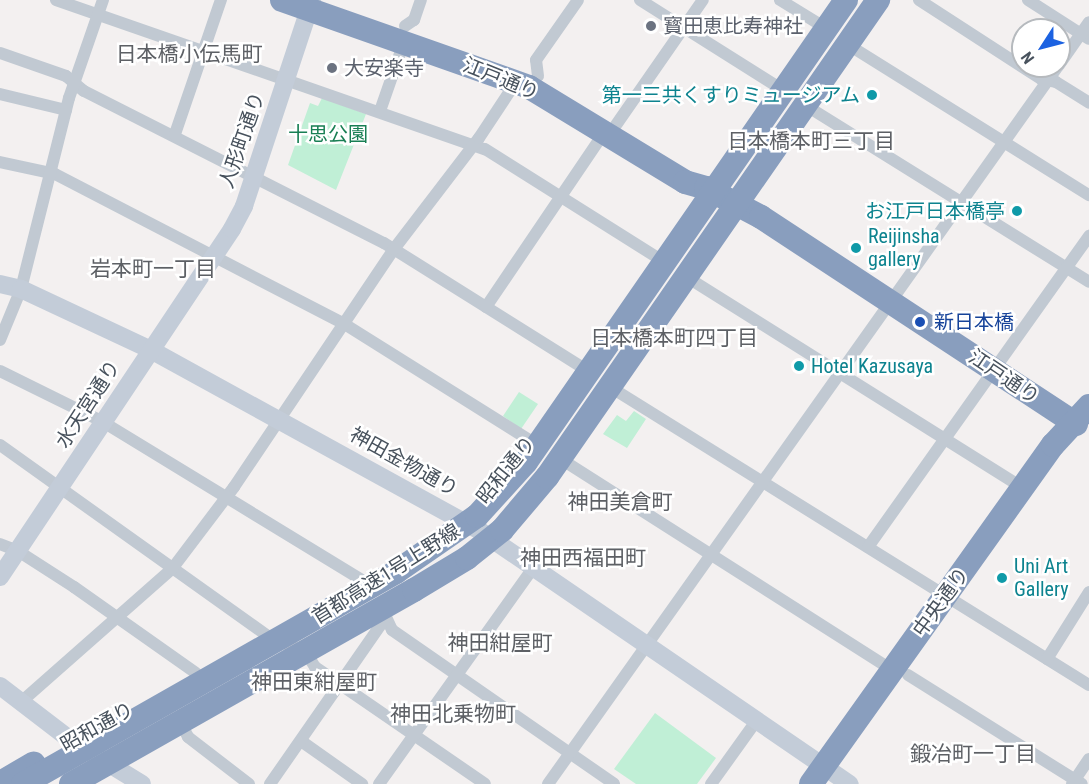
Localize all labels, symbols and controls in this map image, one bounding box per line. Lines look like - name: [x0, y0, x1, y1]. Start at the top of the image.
- place label: 寳田恵比寿神社: [663, 14, 803, 38]
- north arrow: [1011, 18, 1071, 78]
- marker: 寳田恵比寿神社: [644, 19, 658, 33]
- district label: 日本橋小伝馬町: [116, 41, 262, 67]
- text: N: [1017, 48, 1038, 67]
- street label: 江戸通り: [459, 53, 543, 105]
- place label: 大安楽寺: [344, 56, 424, 80]
- marker: 大安楽寺: [325, 61, 339, 75]
- place label: 第一三共くすりミュージアム: [600, 83, 860, 107]
- marker: 第一三共くすりミュージアム: [865, 88, 879, 102]
- street label: 人形町通り: [214, 89, 270, 191]
- park label: 十思公園: [288, 122, 368, 146]
- district label: 日本橋本町三丁目: [727, 128, 895, 154]
- place label: お江戸日本橋亭: [865, 199, 1005, 223]
- marker: お江戸日本橋亭: [1010, 204, 1024, 218]
- place label: Reijinsha gallery: [868, 225, 940, 272]
- marker: Reijinsha gallery: [849, 241, 863, 255]
- district label: 岩本町一丁目: [90, 256, 216, 282]
- place label: 新日本橋: [934, 310, 1014, 334]
- marker: 新日本橋: [911, 313, 929, 331]
- district label: 日本橋本町四丁目: [590, 325, 758, 351]
- street label: 江戸通り: [964, 345, 1044, 409]
- place label: Hotel Kazusaya: [811, 354, 933, 378]
- street label: 水天宮通り: [51, 356, 125, 452]
- marker: Hotel Kazusaya: [792, 359, 806, 373]
- street label: 神田金物通り: [346, 422, 462, 502]
- street label: 昭和通り: [472, 431, 540, 509]
- district label: 神田美倉町: [568, 489, 672, 515]
- street label: 首都高速1号上野線: [308, 519, 464, 629]
- district label: 神田西福田町: [520, 545, 646, 571]
- place label: Uni Art Gallery: [1014, 554, 1069, 601]
- street label: 中央通り: [908, 563, 974, 641]
- marker: Uni Art Gallery: [995, 571, 1009, 585]
- district label: 神田紺屋町: [448, 630, 552, 656]
- district label: 神田東紺屋町: [251, 669, 377, 695]
- street label: 昭和通り: [56, 697, 138, 757]
- district label: 神田北乗物町: [390, 701, 516, 727]
- district label: 鍛冶町一丁目: [910, 741, 1036, 767]

